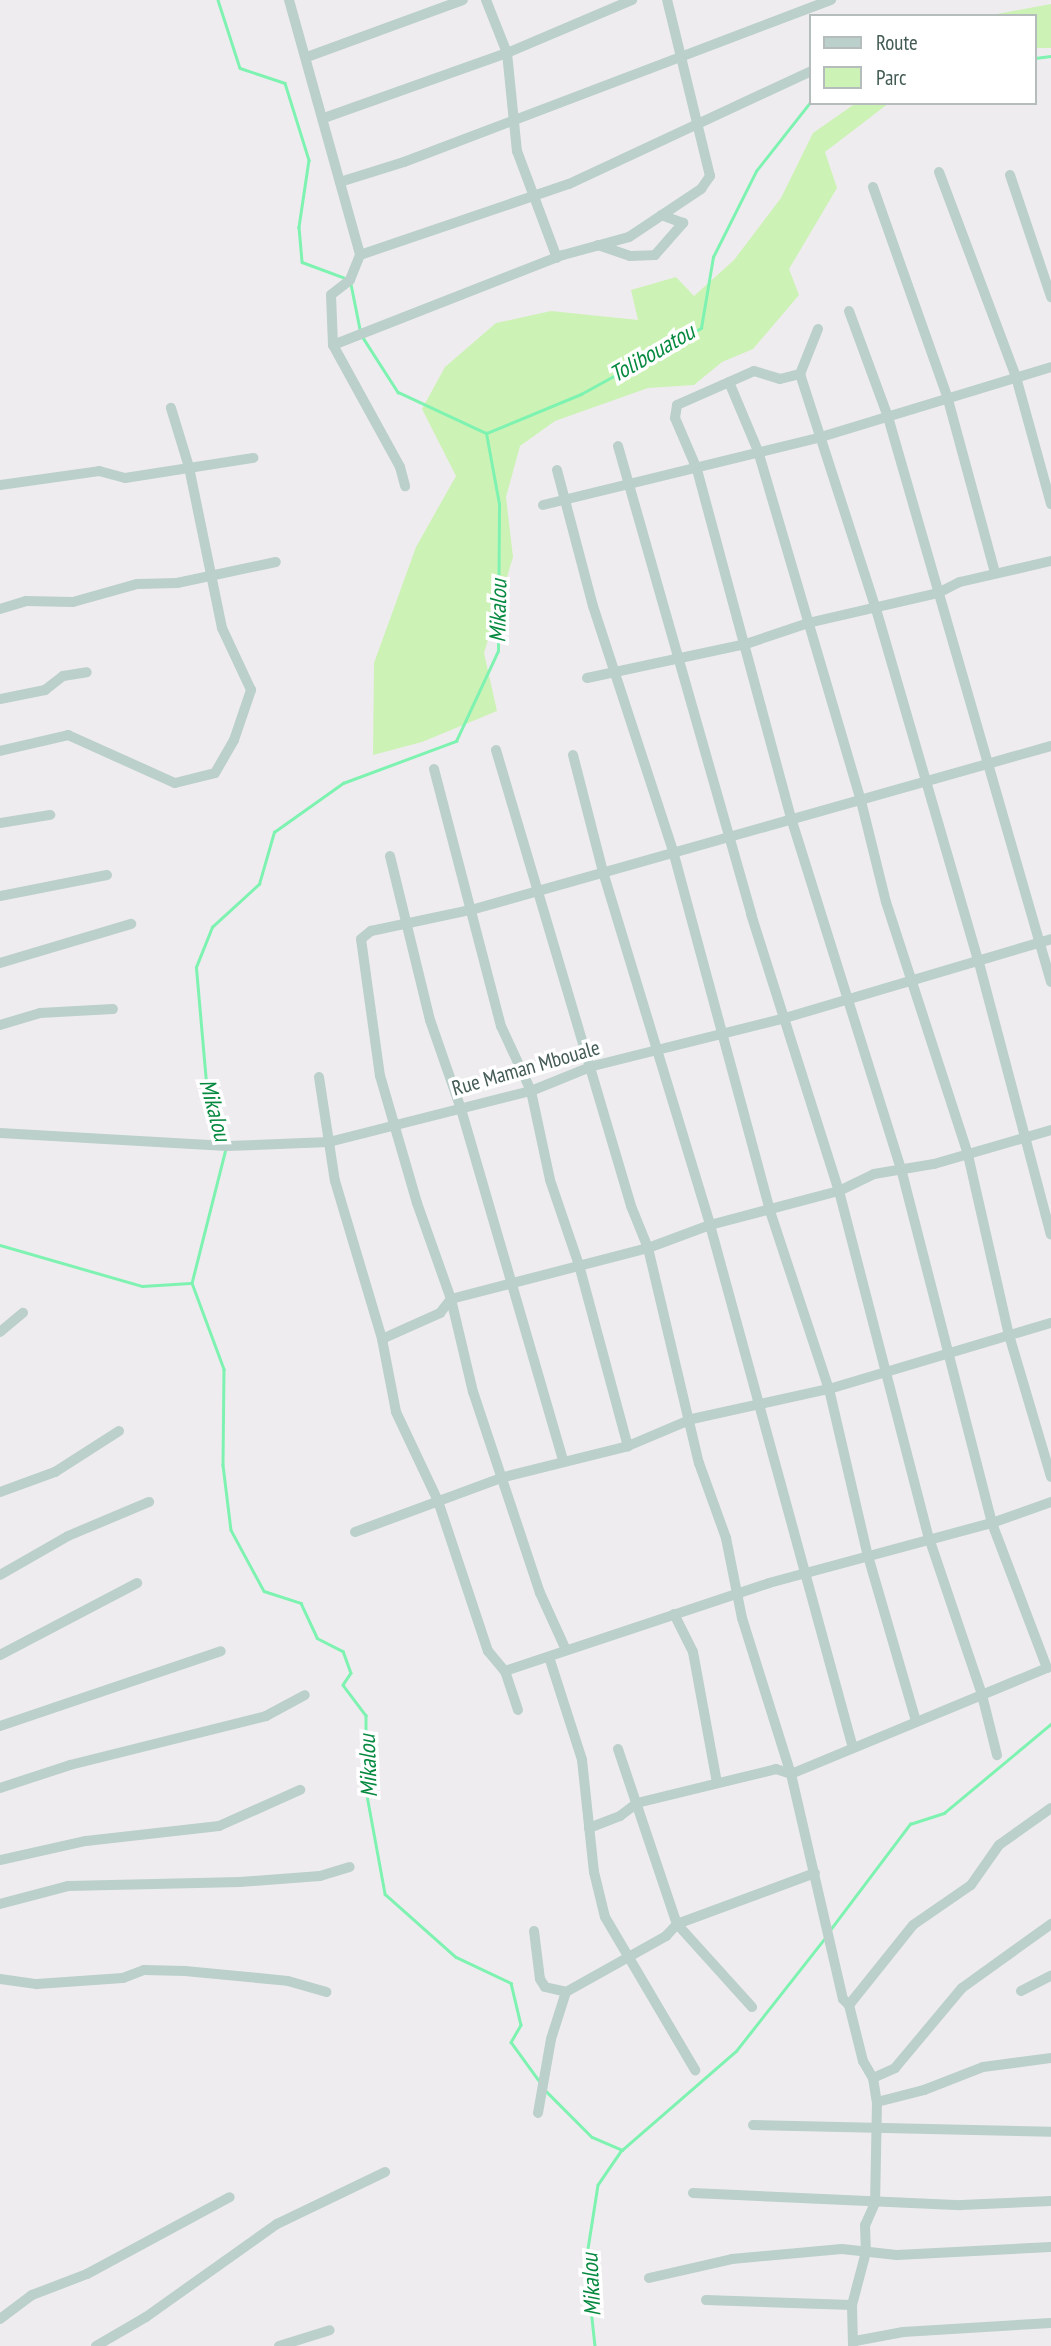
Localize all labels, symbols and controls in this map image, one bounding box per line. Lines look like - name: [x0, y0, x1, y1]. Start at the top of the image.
- legend: [810, 14, 1037, 105]
- text: Route: [876, 29, 918, 56]
- text: Parc: [876, 64, 907, 91]
- water label: Tolibouatou: [605, 318, 699, 388]
- water label: Mikalou: [484, 579, 512, 643]
- street label: Rue Maman Mbouale: [449, 1035, 603, 1101]
- water label: Mikalou: [194, 1076, 236, 1144]
- water label: Mikalou: [353, 1734, 383, 1798]
- water label: Mikalou: [576, 2253, 606, 2317]

